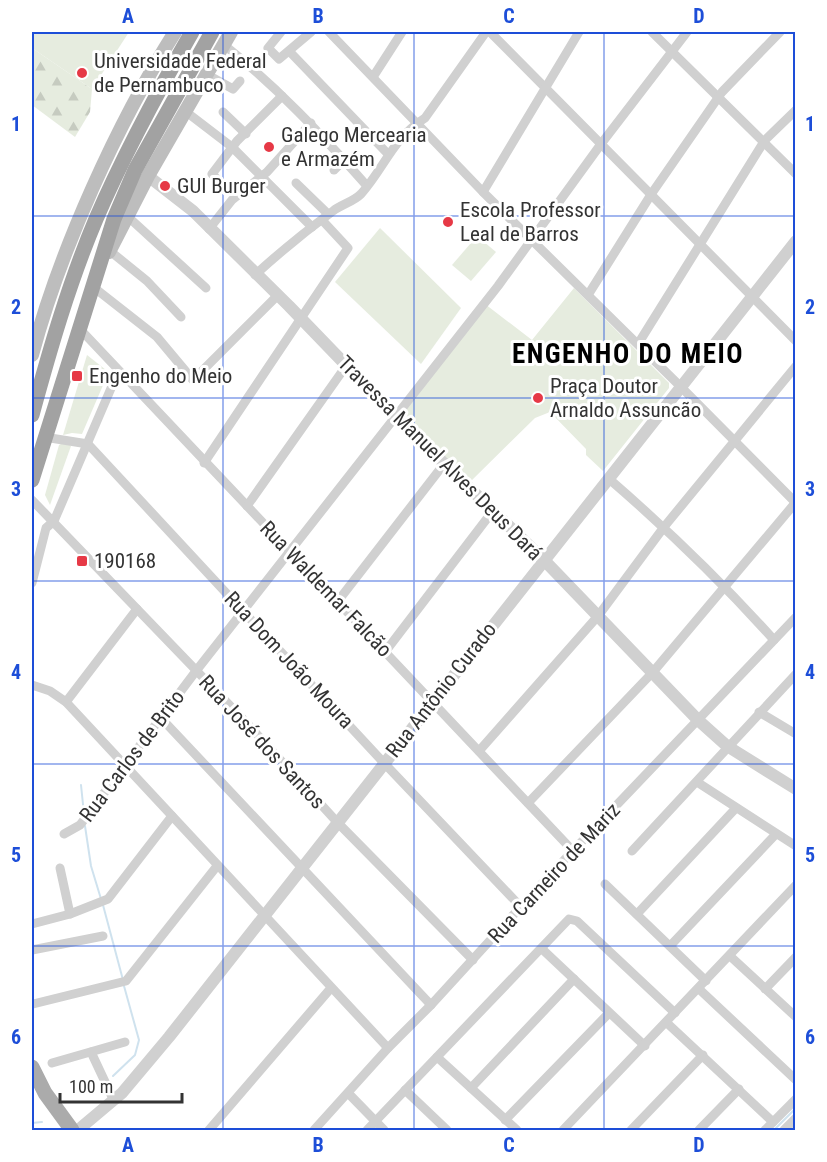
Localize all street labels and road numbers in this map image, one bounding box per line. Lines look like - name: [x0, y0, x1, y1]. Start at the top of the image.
- street label: Travessa Manuel Alves Deus Dará: [333, 351, 547, 565]
- street label: Rua Waldemar Falcão: [255, 516, 397, 662]
- street label: Rua Dom João Moura: [220, 587, 358, 733]
- street label: Rua Antônio Curado: [381, 618, 501, 762]
- street label: Rua José dos Santos: [194, 670, 330, 814]
- street label: Rua Carlos de Brito: [75, 685, 189, 827]
- street label: Rua Carneiro de Mariz: [483, 798, 625, 948]

